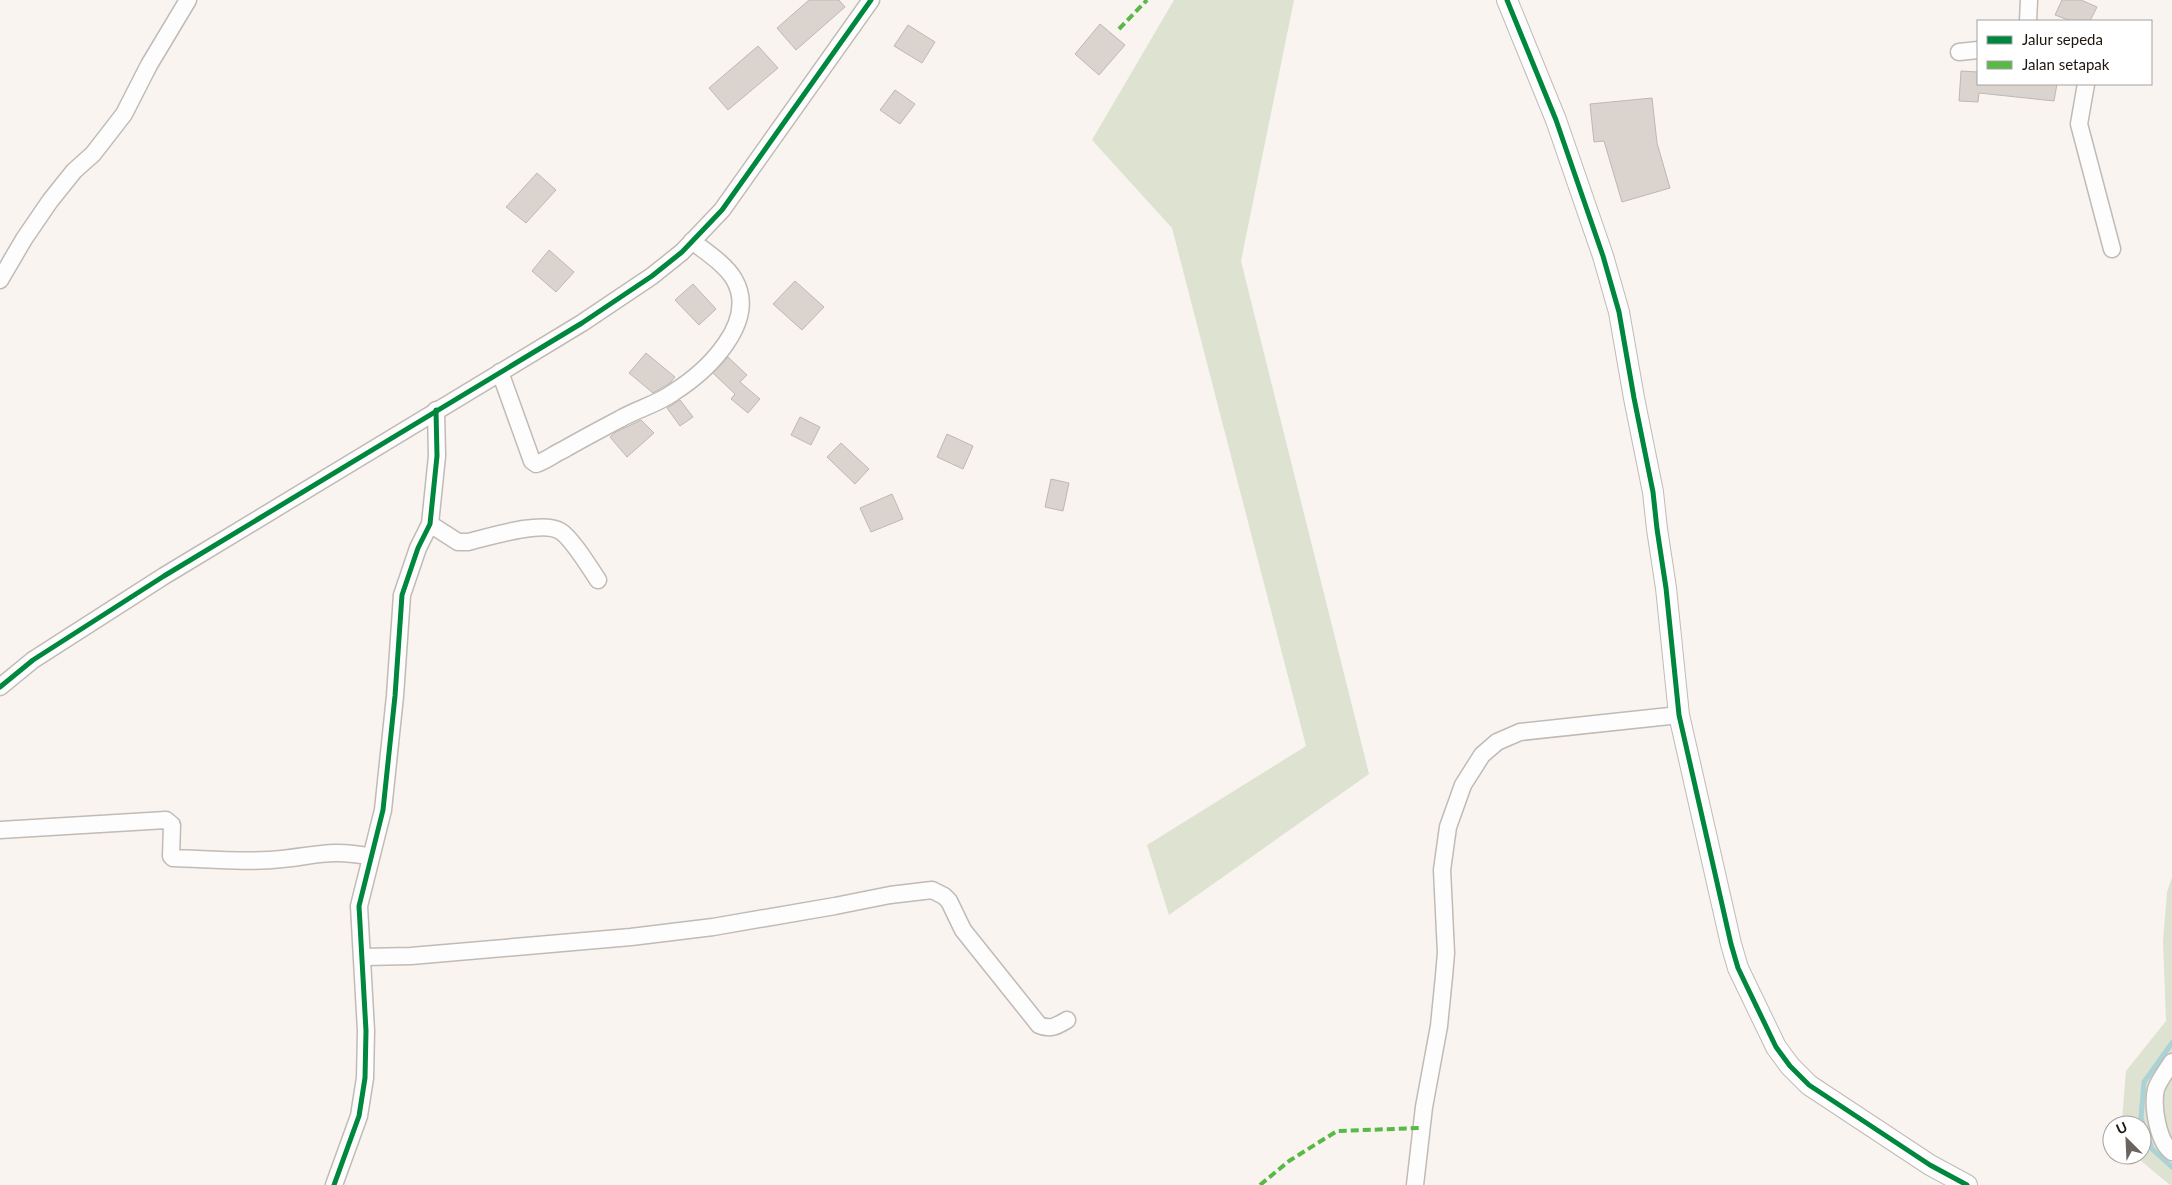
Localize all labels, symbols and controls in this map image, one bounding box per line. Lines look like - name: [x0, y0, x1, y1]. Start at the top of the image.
- legend: [1977, 20, 2152, 85]
- text: Jalur sepeda: [2022, 30, 2103, 48]
- text: Jalan setapak: [2022, 55, 2110, 73]
- north arrow: [2102, 1115, 2152, 1165]
- text: U: [2113, 1118, 2130, 1138]

